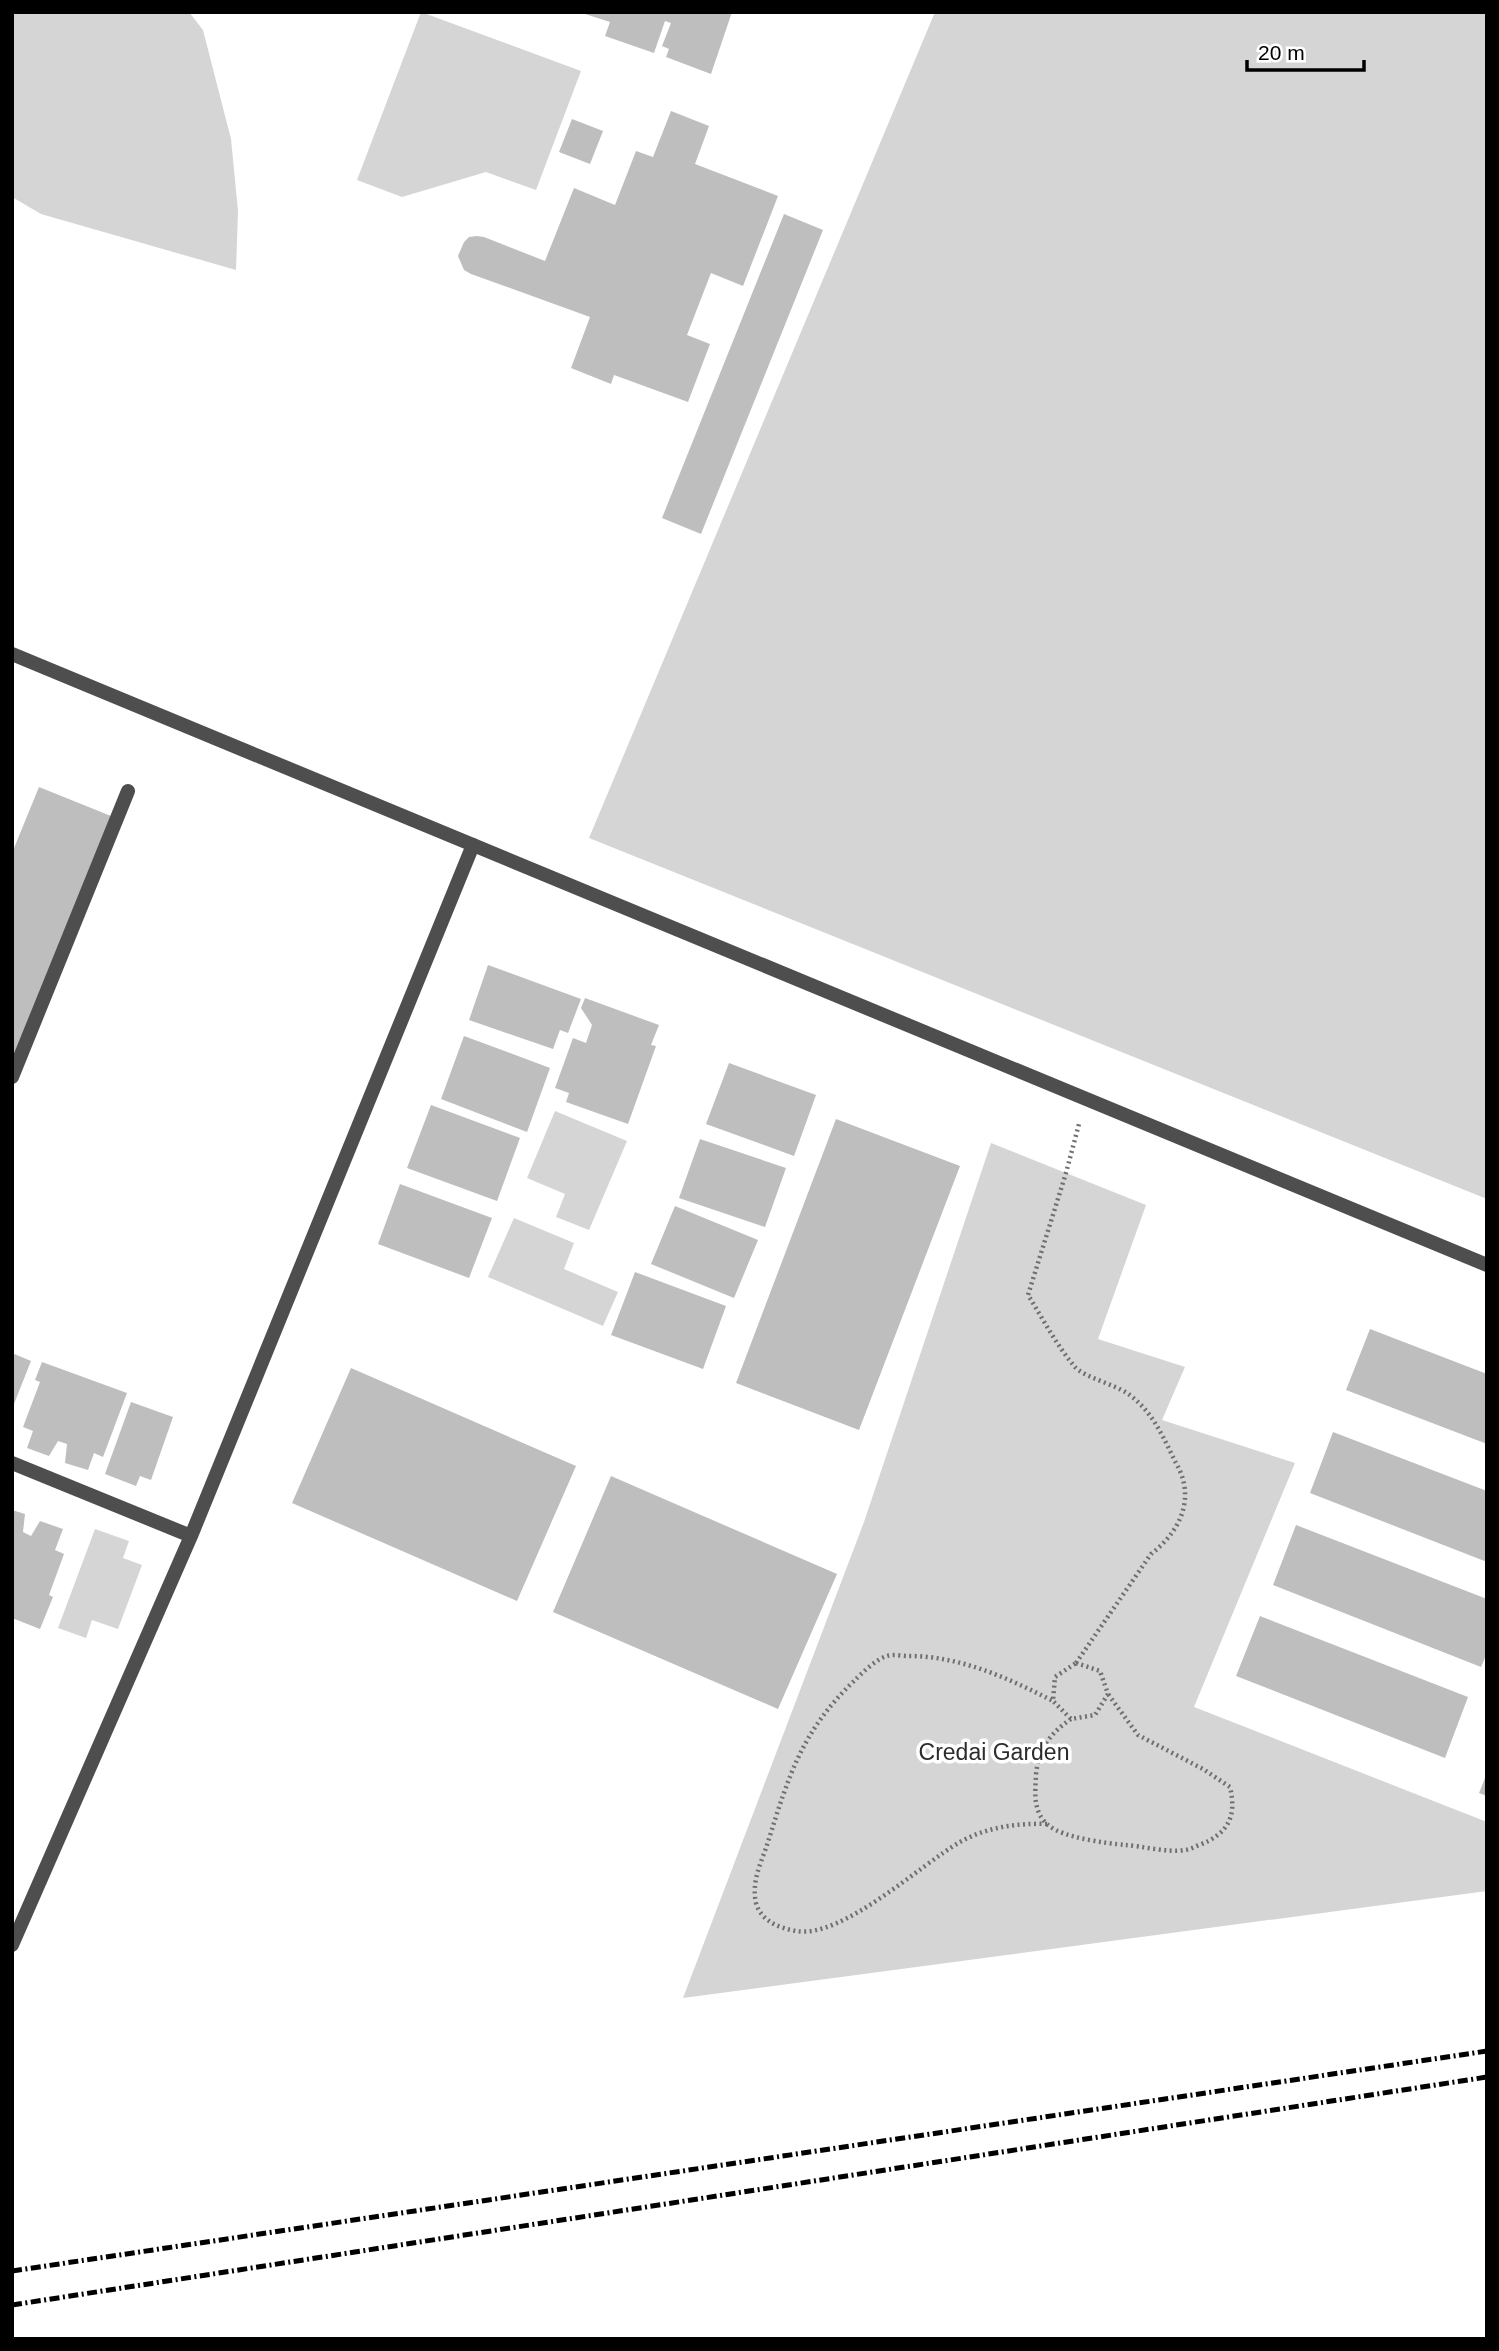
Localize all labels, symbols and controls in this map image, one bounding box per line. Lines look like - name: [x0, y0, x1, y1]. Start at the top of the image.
- scale bar: [1247, 28, 1364, 72]
- text: 20 m: [1258, 41, 1305, 64]
- park label: Credai Garden: [919, 1739, 1069, 1765]

